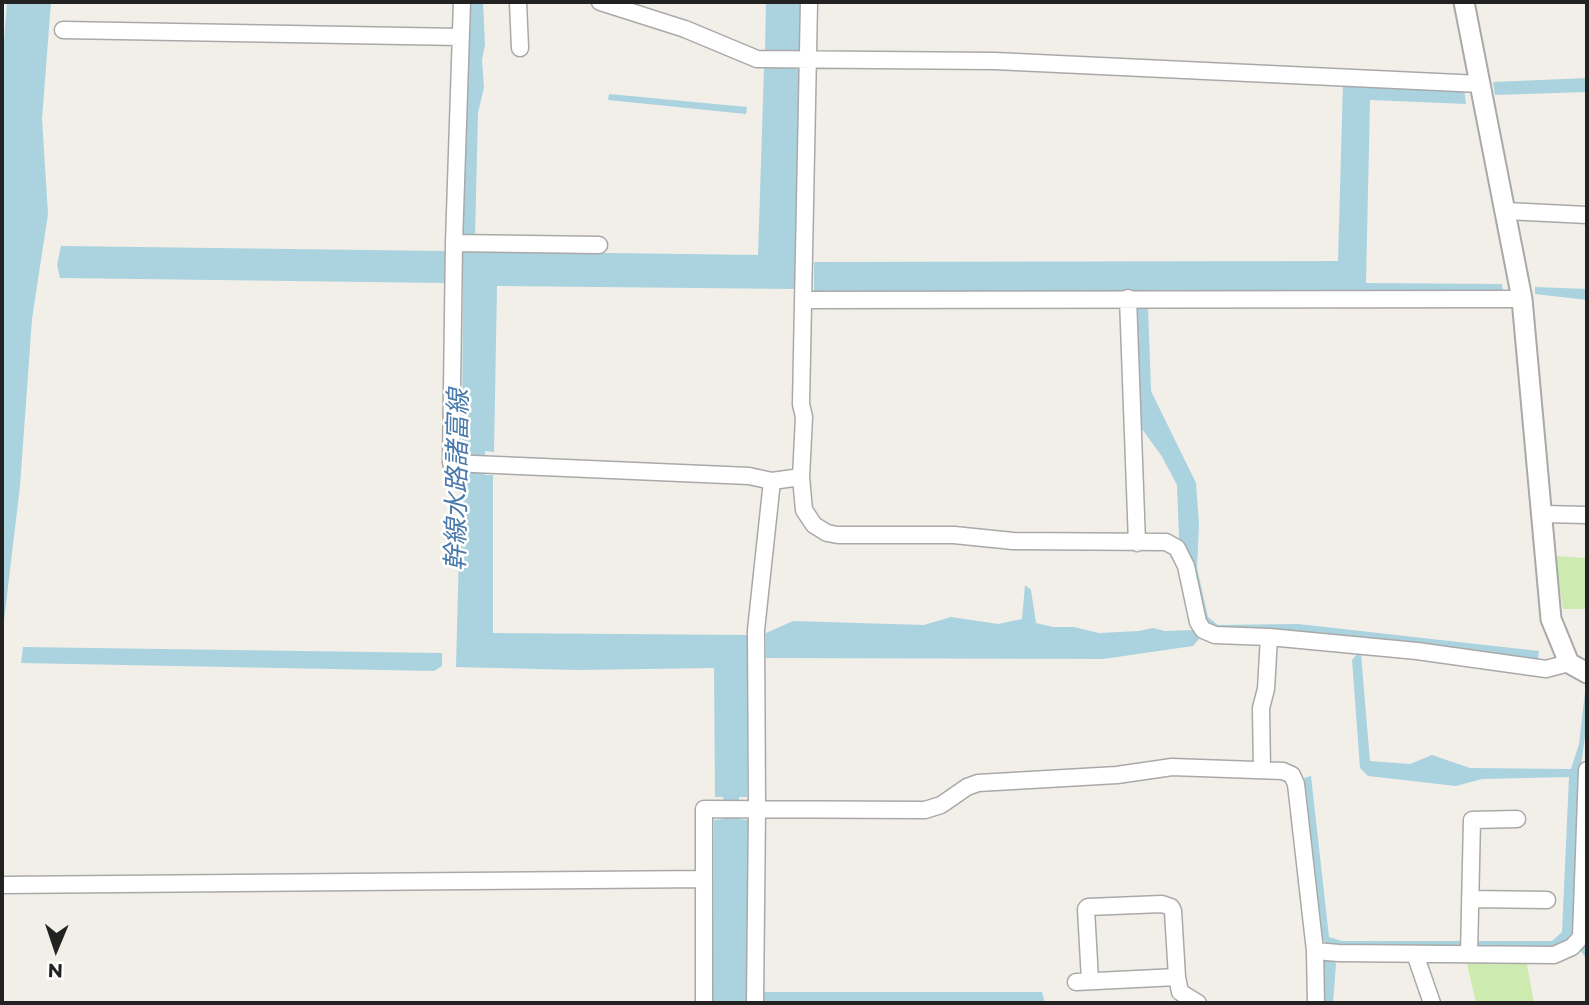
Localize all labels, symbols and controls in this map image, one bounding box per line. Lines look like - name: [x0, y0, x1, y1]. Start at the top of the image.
- water label: 幹線水路諸富線: [441, 389, 475, 571]
- north arrow: [21, 914, 91, 984]
- text: N: [47, 959, 63, 982]

